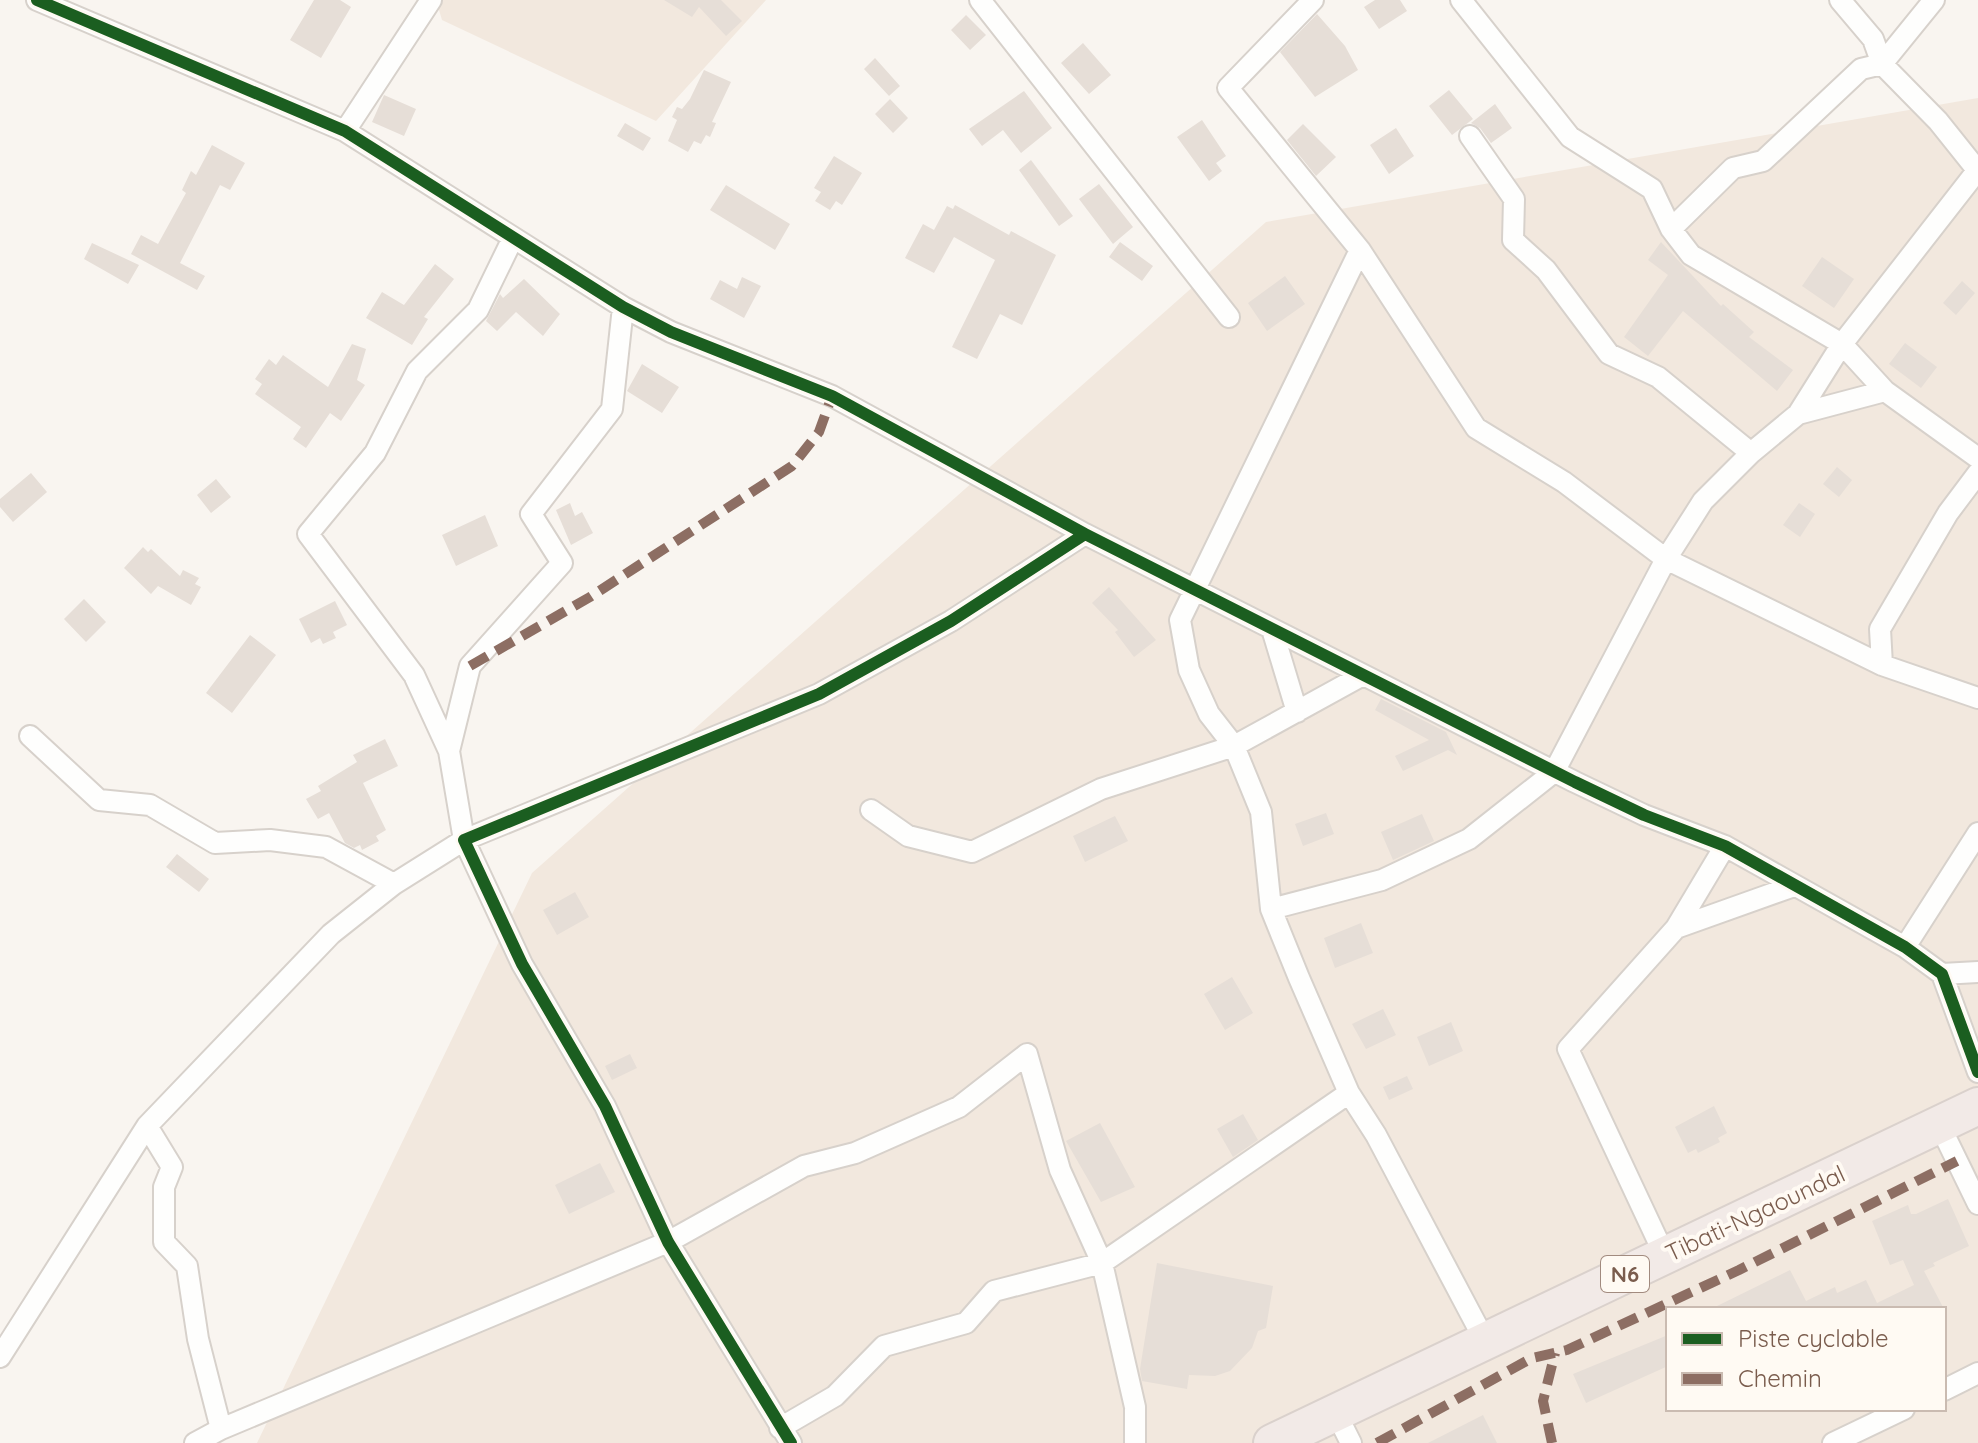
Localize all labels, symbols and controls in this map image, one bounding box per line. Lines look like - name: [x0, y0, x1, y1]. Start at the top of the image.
- street label: Tibati-Ngaoundal: [1660, 1158, 1850, 1268]
- road number: N6: [1601, 1256, 1649, 1292]
- legend: [1666, 1307, 1946, 1411]
- text: Piste cyclable: [1738, 1323, 1889, 1353]
- text: Chemin: [1738, 1363, 1822, 1393]

